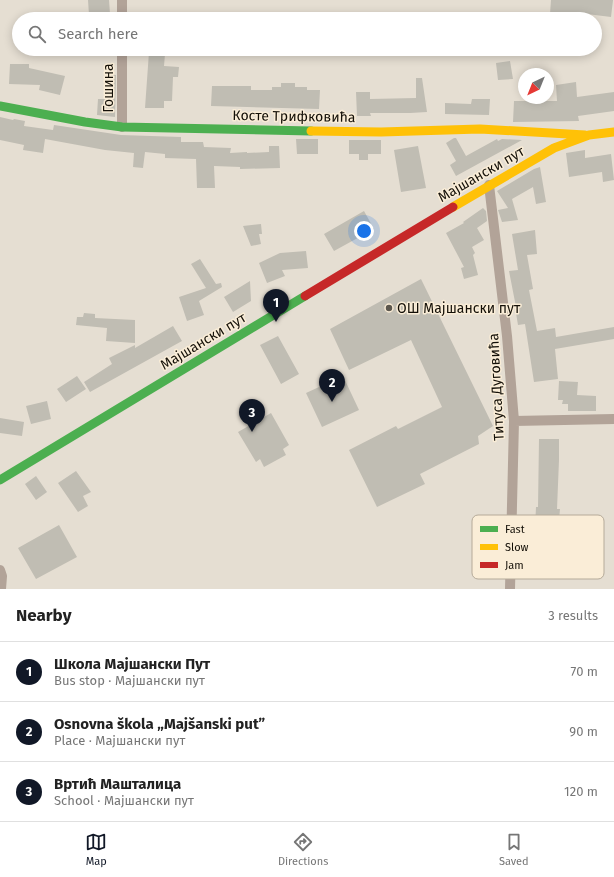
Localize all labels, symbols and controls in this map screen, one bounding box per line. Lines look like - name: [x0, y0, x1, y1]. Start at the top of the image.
- search box: [12, 12, 602, 56]
- icon: search: [26, 23, 48, 45]
- text: Search here: [58, 25, 138, 43]
- street label: Гошина: [100, 63, 117, 113]
- north arrow: [518, 68, 554, 104]
- street label: Косте Трифковића: [232, 107, 356, 126]
- street label: Мајшански пут: [435, 143, 528, 206]
- your location: [354, 221, 374, 241]
- pin: 1: [263, 289, 289, 322]
- place label: ОШ Мајшански пут: [397, 300, 521, 317]
- marker: ОШ Мајшански пут: [384, 303, 394, 313]
- street label: Мајшански пут: [157, 309, 250, 374]
- street label: Титуса Дуговића: [485, 333, 508, 441]
- pin: 2: [319, 369, 345, 402]
- pin: 3: [239, 399, 265, 432]
- legend: [472, 515, 604, 579]
- text: Fast: [505, 523, 525, 536]
- text: Slow: [505, 541, 529, 554]
- text: Jam: [505, 559, 524, 572]
- text: Nearby: [16, 605, 71, 626]
- text: 3 results: [548, 608, 598, 623]
- text: Школа Мајшански Пут: [54, 655, 210, 673]
- text: 1: [26, 664, 32, 679]
- text: 70 m: [571, 664, 598, 679]
- text: Bus stop · Мајшански пут: [54, 673, 205, 688]
- text: Osnovna škola „Majšanski put”: [54, 715, 265, 733]
- text: 2: [26, 724, 32, 739]
- text: 90 m: [569, 724, 598, 739]
- text: Place · Мајшански пут: [54, 733, 185, 748]
- text: Вртић Машталица: [54, 775, 181, 793]
- text: 3: [26, 784, 32, 799]
- text: 120 m: [564, 784, 598, 799]
- text: School · Мајшански пут: [54, 793, 194, 808]
- tab: Map: [85, 831, 107, 868]
- tab: Directions: [278, 831, 328, 868]
- tab: Saved: [499, 831, 529, 868]

